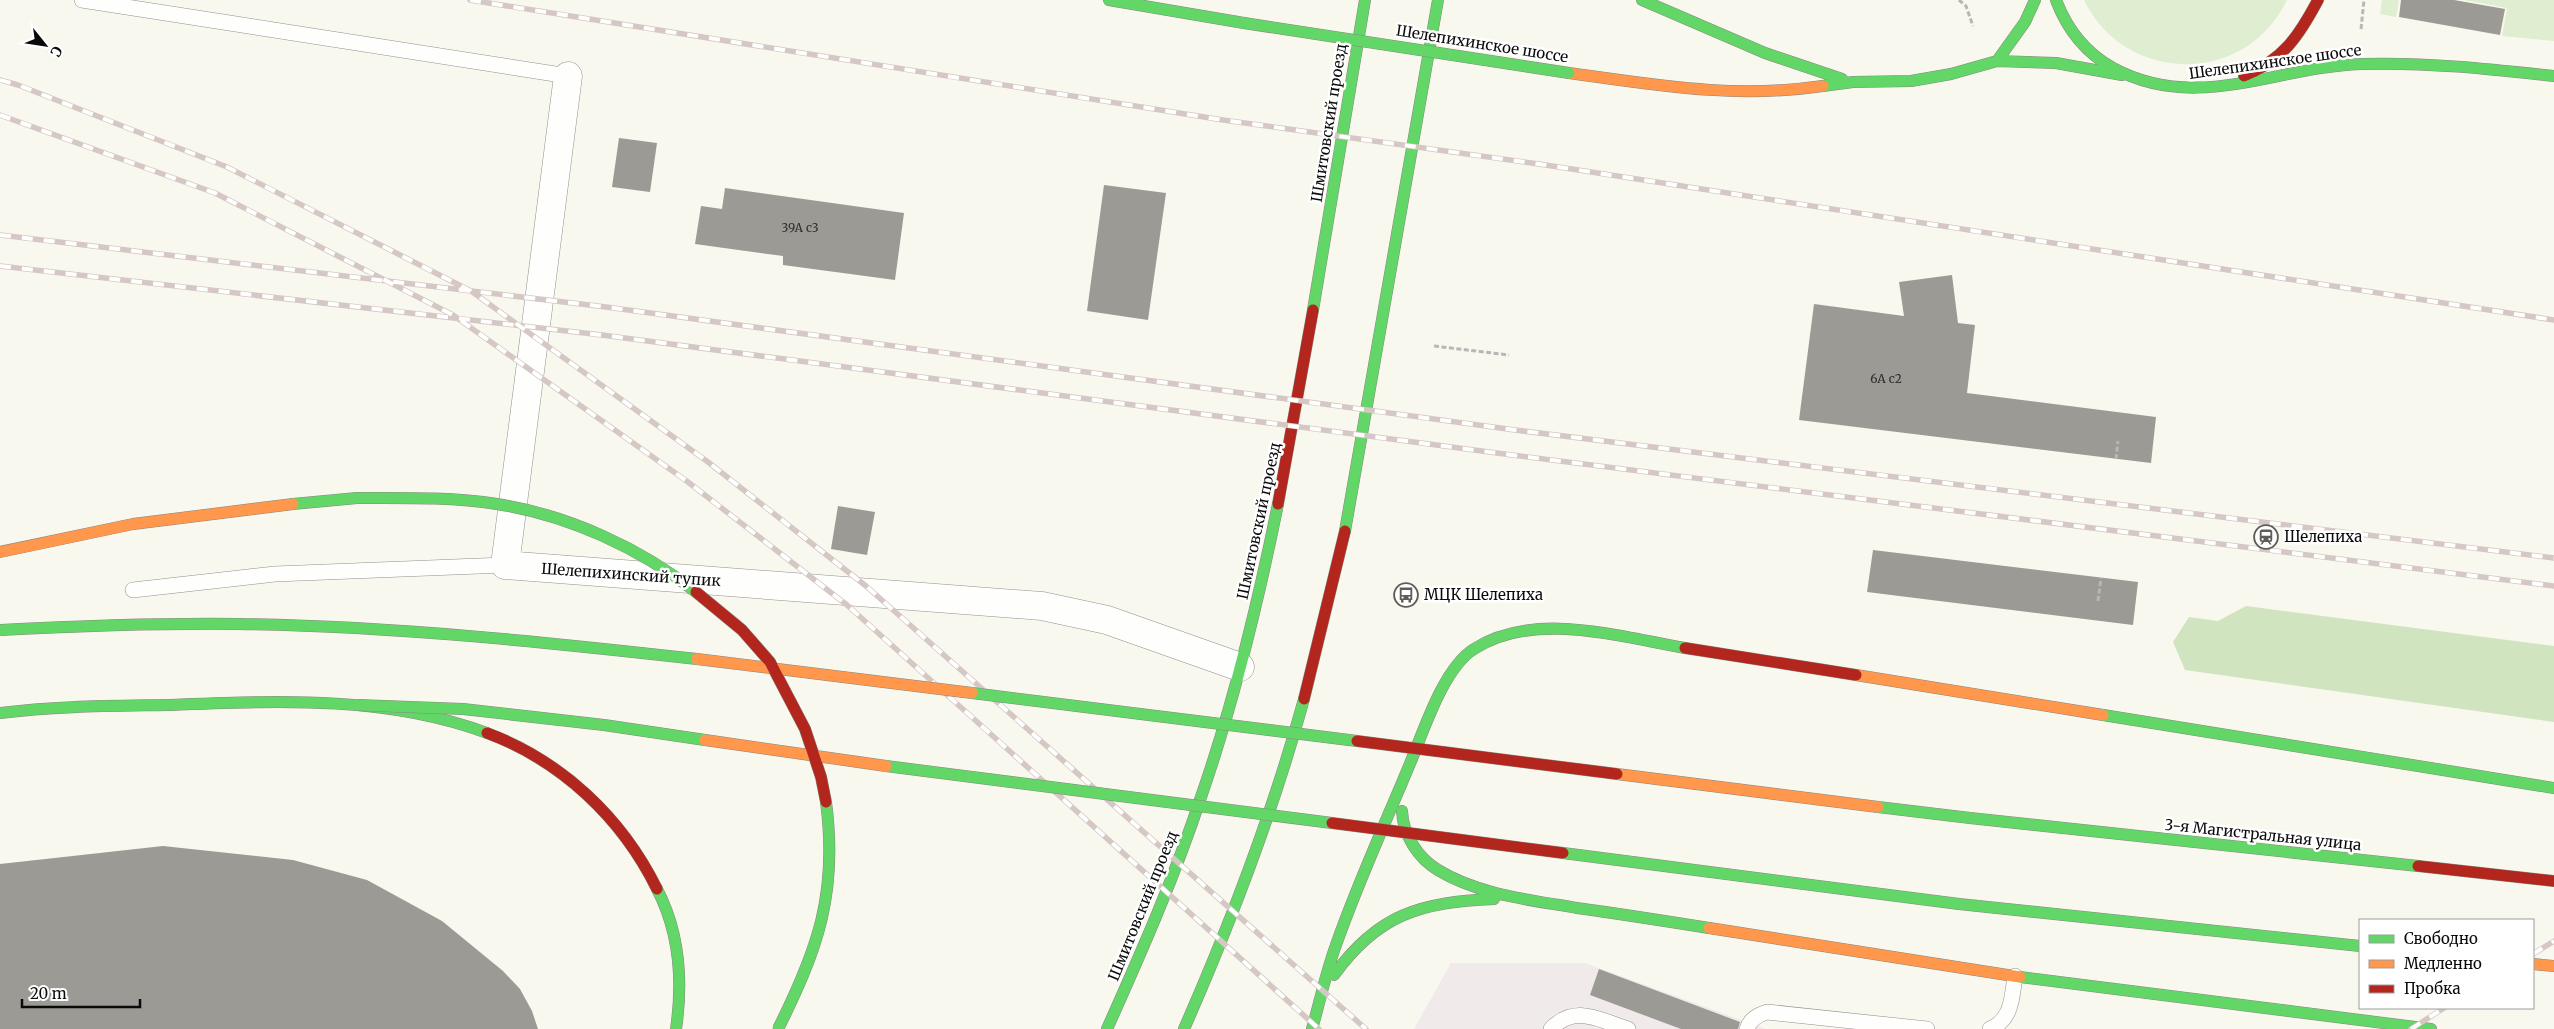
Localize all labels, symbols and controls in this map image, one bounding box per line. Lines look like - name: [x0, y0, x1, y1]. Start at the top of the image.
- north arrow: [20, 20, 70, 70]
- street label: Шелепихинское шоссе: [1395, 20, 1570, 67]
- street label: Шелепихинское шоссе: [2187, 40, 2363, 83]
- street label: Шмитовский проезд: [1307, 42, 1350, 204]
- text: С: [46, 43, 66, 60]
- house number: 39А с3: [781, 220, 819, 235]
- house number: 6А с2: [1870, 371, 1902, 386]
- street label: Шмитовский проезд: [1233, 441, 1284, 601]
- station icon: Шелепиха: [2253, 524, 2279, 550]
- place label: Шелепиха: [2284, 527, 2362, 546]
- street label: Шелепихинский тупик: [541, 559, 722, 590]
- bus stop icon: МЦК Шелепиха: [1393, 582, 1419, 608]
- place label: МЦК Шелепиха: [1424, 585, 1543, 604]
- street label: 3-я Магистральная улица: [2164, 815, 2362, 854]
- street label: Шмитовский проезд: [1104, 828, 1181, 984]
- legend: [2359, 919, 2534, 1009]
- text: Свободно: [2404, 929, 2478, 948]
- text: Медленно: [2404, 954, 2482, 973]
- scale bar: [22, 976, 140, 1008]
- text: Пробка: [2404, 979, 2461, 998]
- text: 20 m: [30, 984, 67, 1003]

